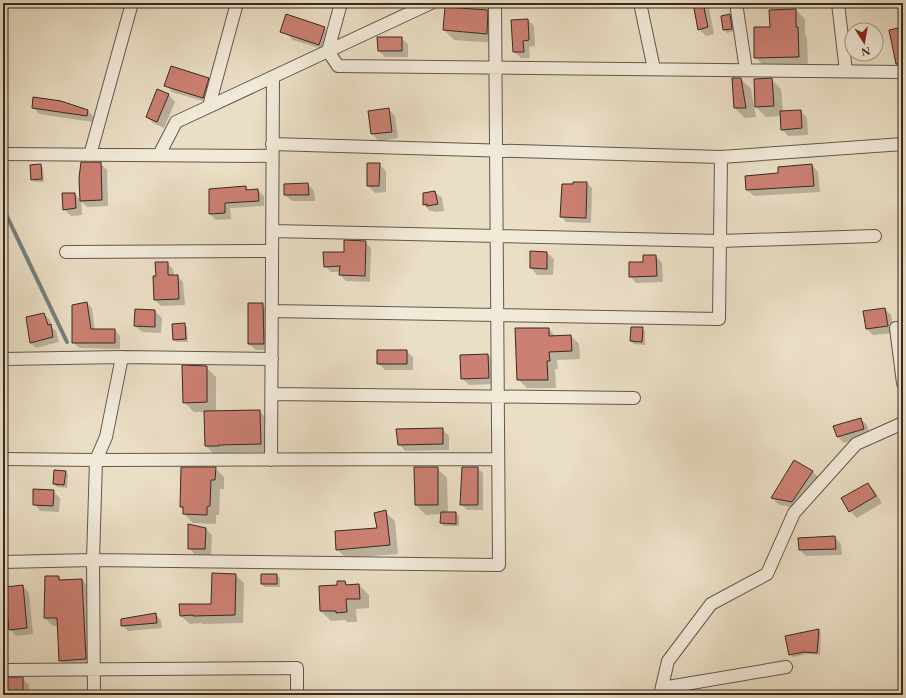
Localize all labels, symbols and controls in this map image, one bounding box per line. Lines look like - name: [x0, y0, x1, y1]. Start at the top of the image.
- north arrow: [844, 22, 884, 62]
- text: N: [860, 44, 872, 60]

